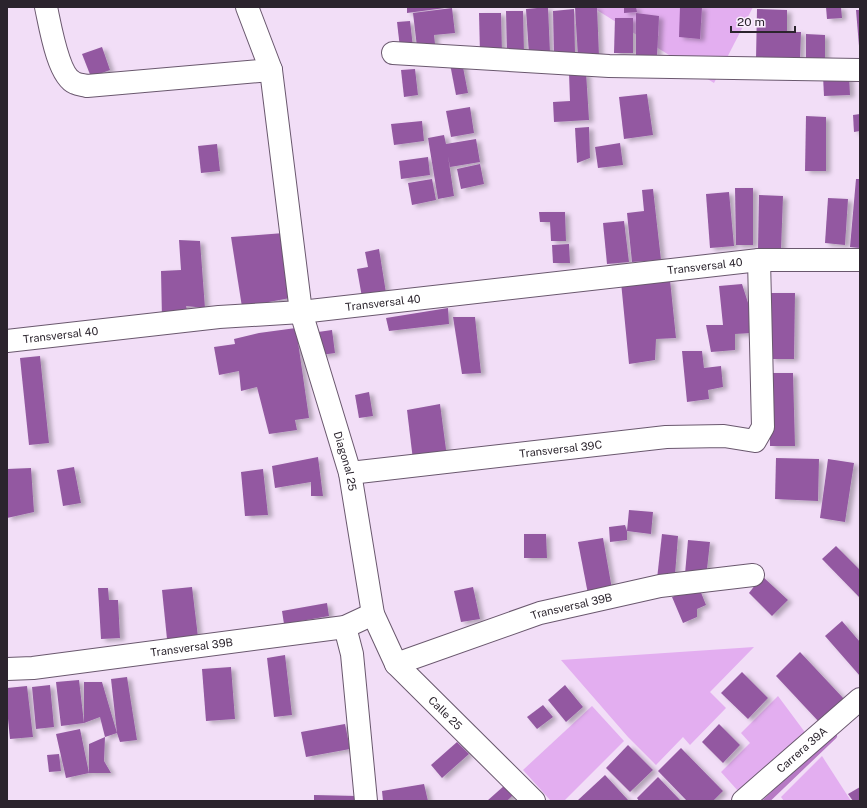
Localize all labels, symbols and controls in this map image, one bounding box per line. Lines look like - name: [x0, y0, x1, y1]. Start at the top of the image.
- scale bar: [731, 8, 795, 34]
- text: 20 m: [737, 15, 765, 29]
- street label: Transversal 40: [667, 256, 743, 276]
- street label: Transversal 40: [345, 292, 421, 313]
- street label: Transversal 40: [22, 325, 99, 345]
- street label: Diagonal 25: [332, 430, 359, 492]
- street label: Transversal 39C: [519, 438, 603, 460]
- street label: Transversal 39B: [529, 591, 613, 622]
- street label: Transversal 39B: [150, 636, 234, 659]
- street label: Calle 25: [426, 694, 465, 732]
- street label: Carrera 39A: [774, 724, 830, 775]

